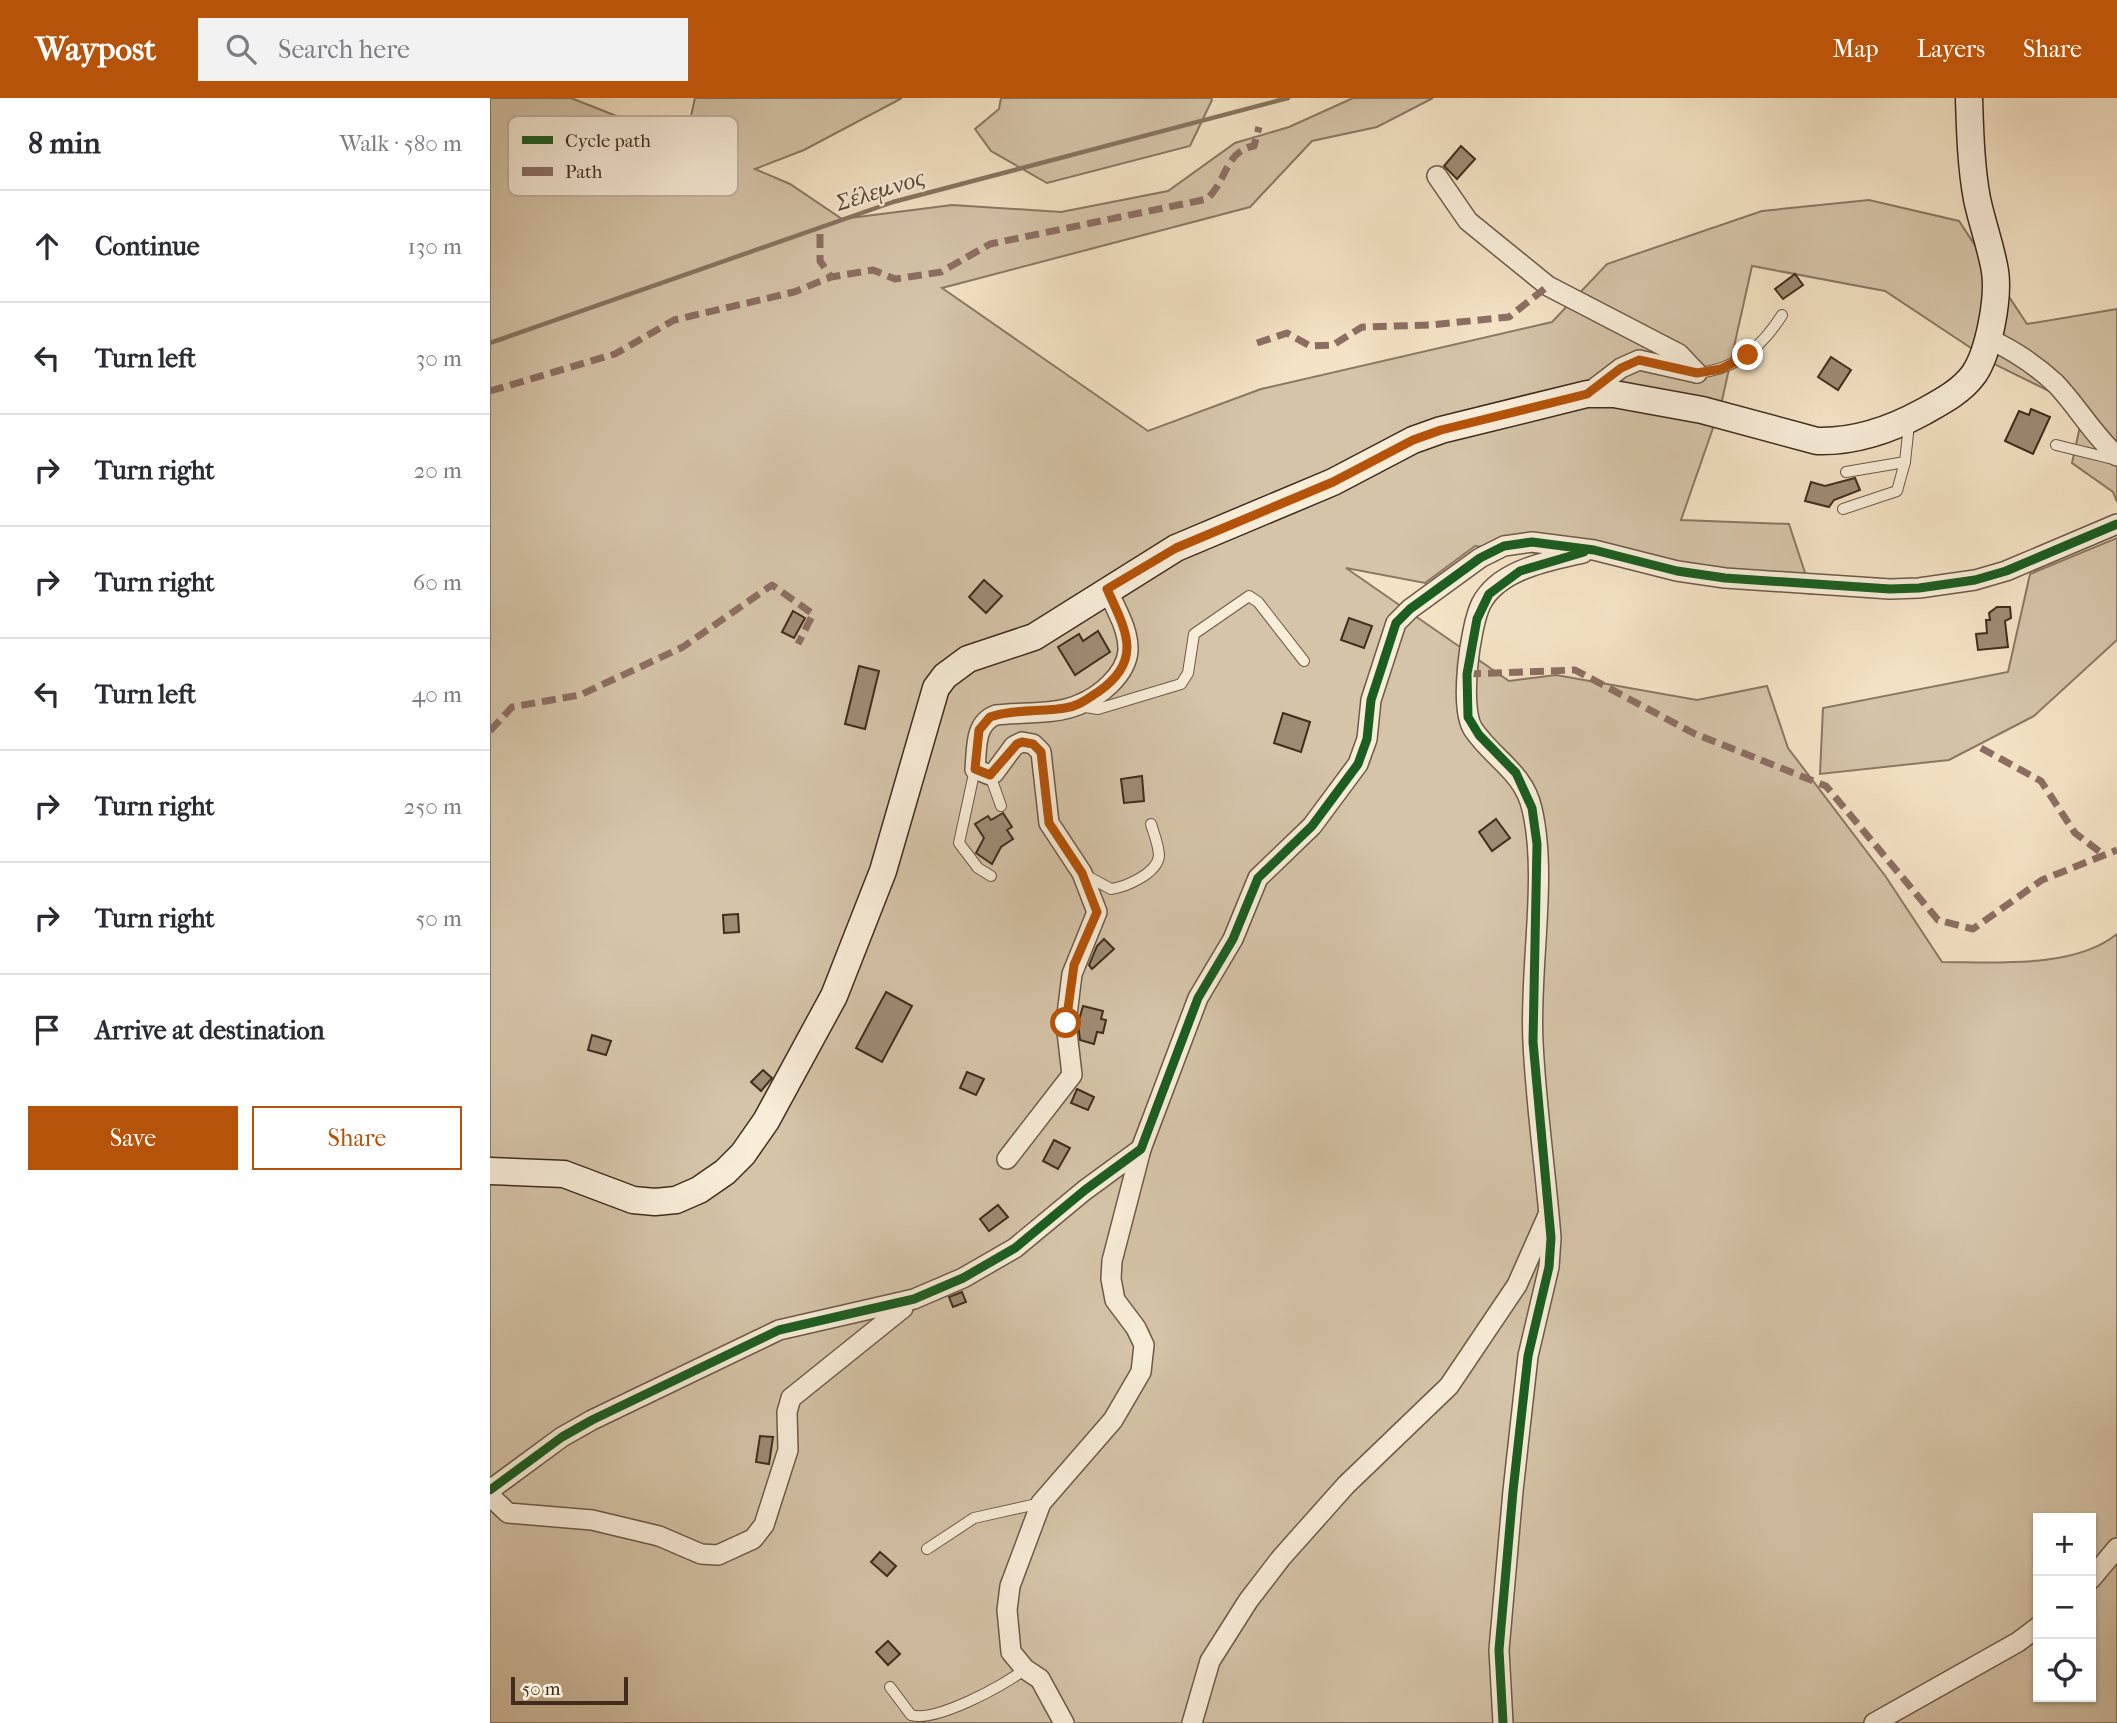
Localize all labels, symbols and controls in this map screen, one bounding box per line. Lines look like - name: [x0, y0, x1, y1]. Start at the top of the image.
- search box: [198, 18, 688, 81]
- text: Waypost: [35, 30, 156, 69]
- icon: search: [222, 30, 260, 68]
- text: Search here: [278, 34, 410, 65]
- text: Map: [1833, 35, 1879, 63]
- text: Layers: [1917, 35, 1985, 63]
- text: Share: [2023, 35, 2082, 63]
- legend: [508, 116, 738, 196]
- text: 8 min: [28, 126, 101, 161]
- text: Walk · 580 m: [339, 130, 462, 157]
- text: Cycle path: [565, 130, 651, 152]
- text: Path: [565, 161, 603, 183]
- water label: Σέλεμνος: [831, 163, 928, 217]
- icon: ahead: [28, 227, 66, 265]
- text: Continue: [95, 231, 200, 262]
- text: 130 m: [408, 233, 462, 260]
- icon: left: [28, 339, 66, 377]
- route end: [1732, 339, 1763, 370]
- text: Turn left: [95, 343, 196, 374]
- text: 30 m: [416, 345, 462, 372]
- icon: right: [28, 451, 66, 489]
- text: Turn right: [95, 455, 215, 486]
- text: 20 m: [413, 457, 462, 484]
- icon: right: [28, 563, 66, 601]
- text: Turn right: [95, 567, 215, 598]
- text: 60 m: [413, 569, 462, 596]
- icon: left: [28, 675, 66, 713]
- text: Turn left: [95, 679, 196, 710]
- text: 40 m: [412, 681, 462, 708]
- icon: right: [28, 787, 66, 825]
- text: Turn right: [95, 791, 215, 822]
- text: 250 m: [404, 793, 462, 820]
- icon: right: [28, 899, 66, 937]
- text: Turn right: [95, 903, 215, 934]
- text: 50 m: [415, 905, 462, 932]
- route start: [1050, 1007, 1081, 1038]
- icon: arrive: [28, 1011, 66, 1049]
- text: Arrive at destination: [95, 1015, 325, 1046]
- button: Save: [28, 1106, 238, 1170]
- button: Share: [252, 1106, 462, 1170]
- map controls: [2033, 1513, 2096, 1702]
- button: +: [2033, 1513, 2096, 1576]
- button: −: [2033, 1576, 2096, 1639]
- button: locate: [2033, 1639, 2096, 1702]
- scale bar: [511, 1674, 628, 1706]
- text: 50 m: [522, 1678, 561, 1700]

